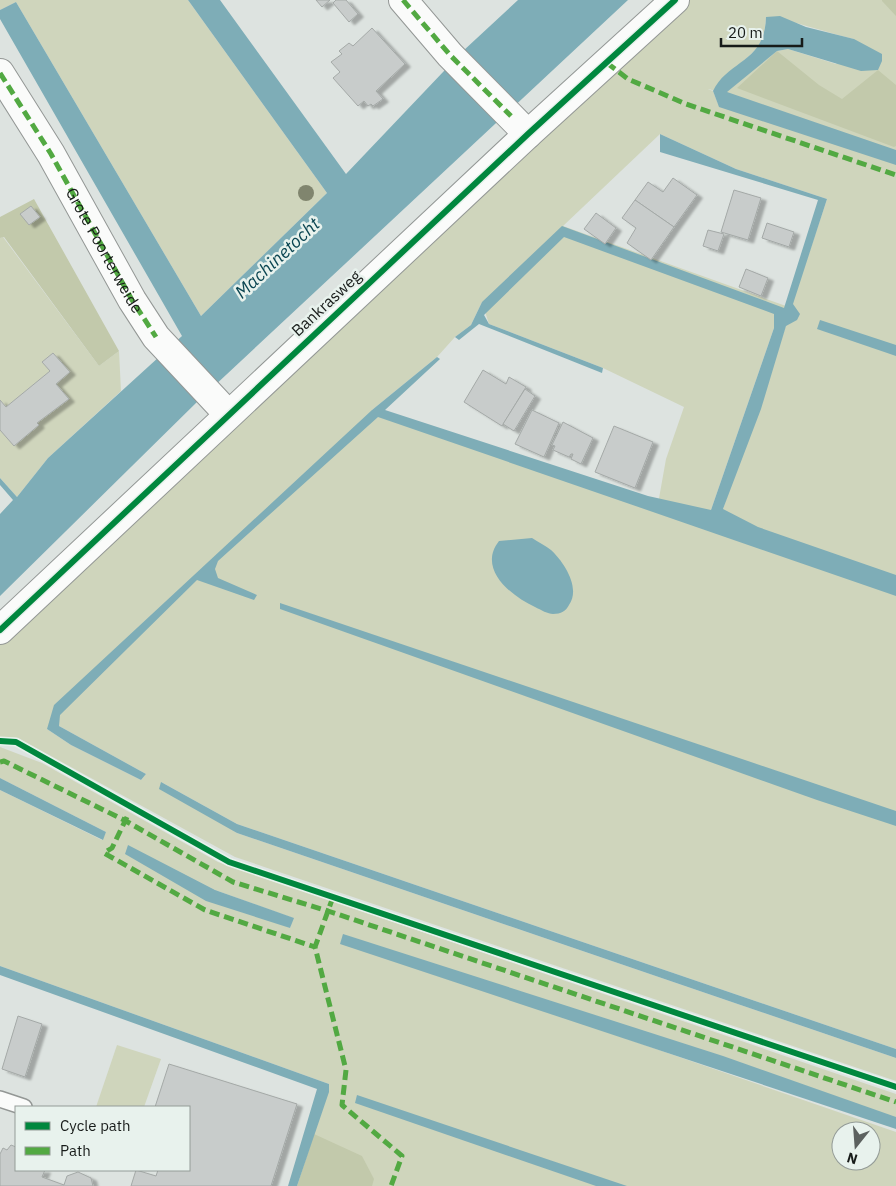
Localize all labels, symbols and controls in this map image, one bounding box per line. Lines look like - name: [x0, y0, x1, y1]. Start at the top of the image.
- scale bar: [721, 15, 802, 47]
- text: 20 m: [728, 23, 763, 42]
- street label: Grote Poorterweide: [62, 184, 148, 317]
- water label: Machinetocht: [230, 212, 325, 303]
- street label: Bankrasweg: [287, 265, 365, 340]
- legend: [15, 1106, 190, 1171]
- text: Cycle path: [60, 1116, 131, 1135]
- north arrow: [831, 1121, 881, 1171]
- text: Path: [60, 1141, 91, 1160]
- text: N: [845, 1148, 860, 1169]

